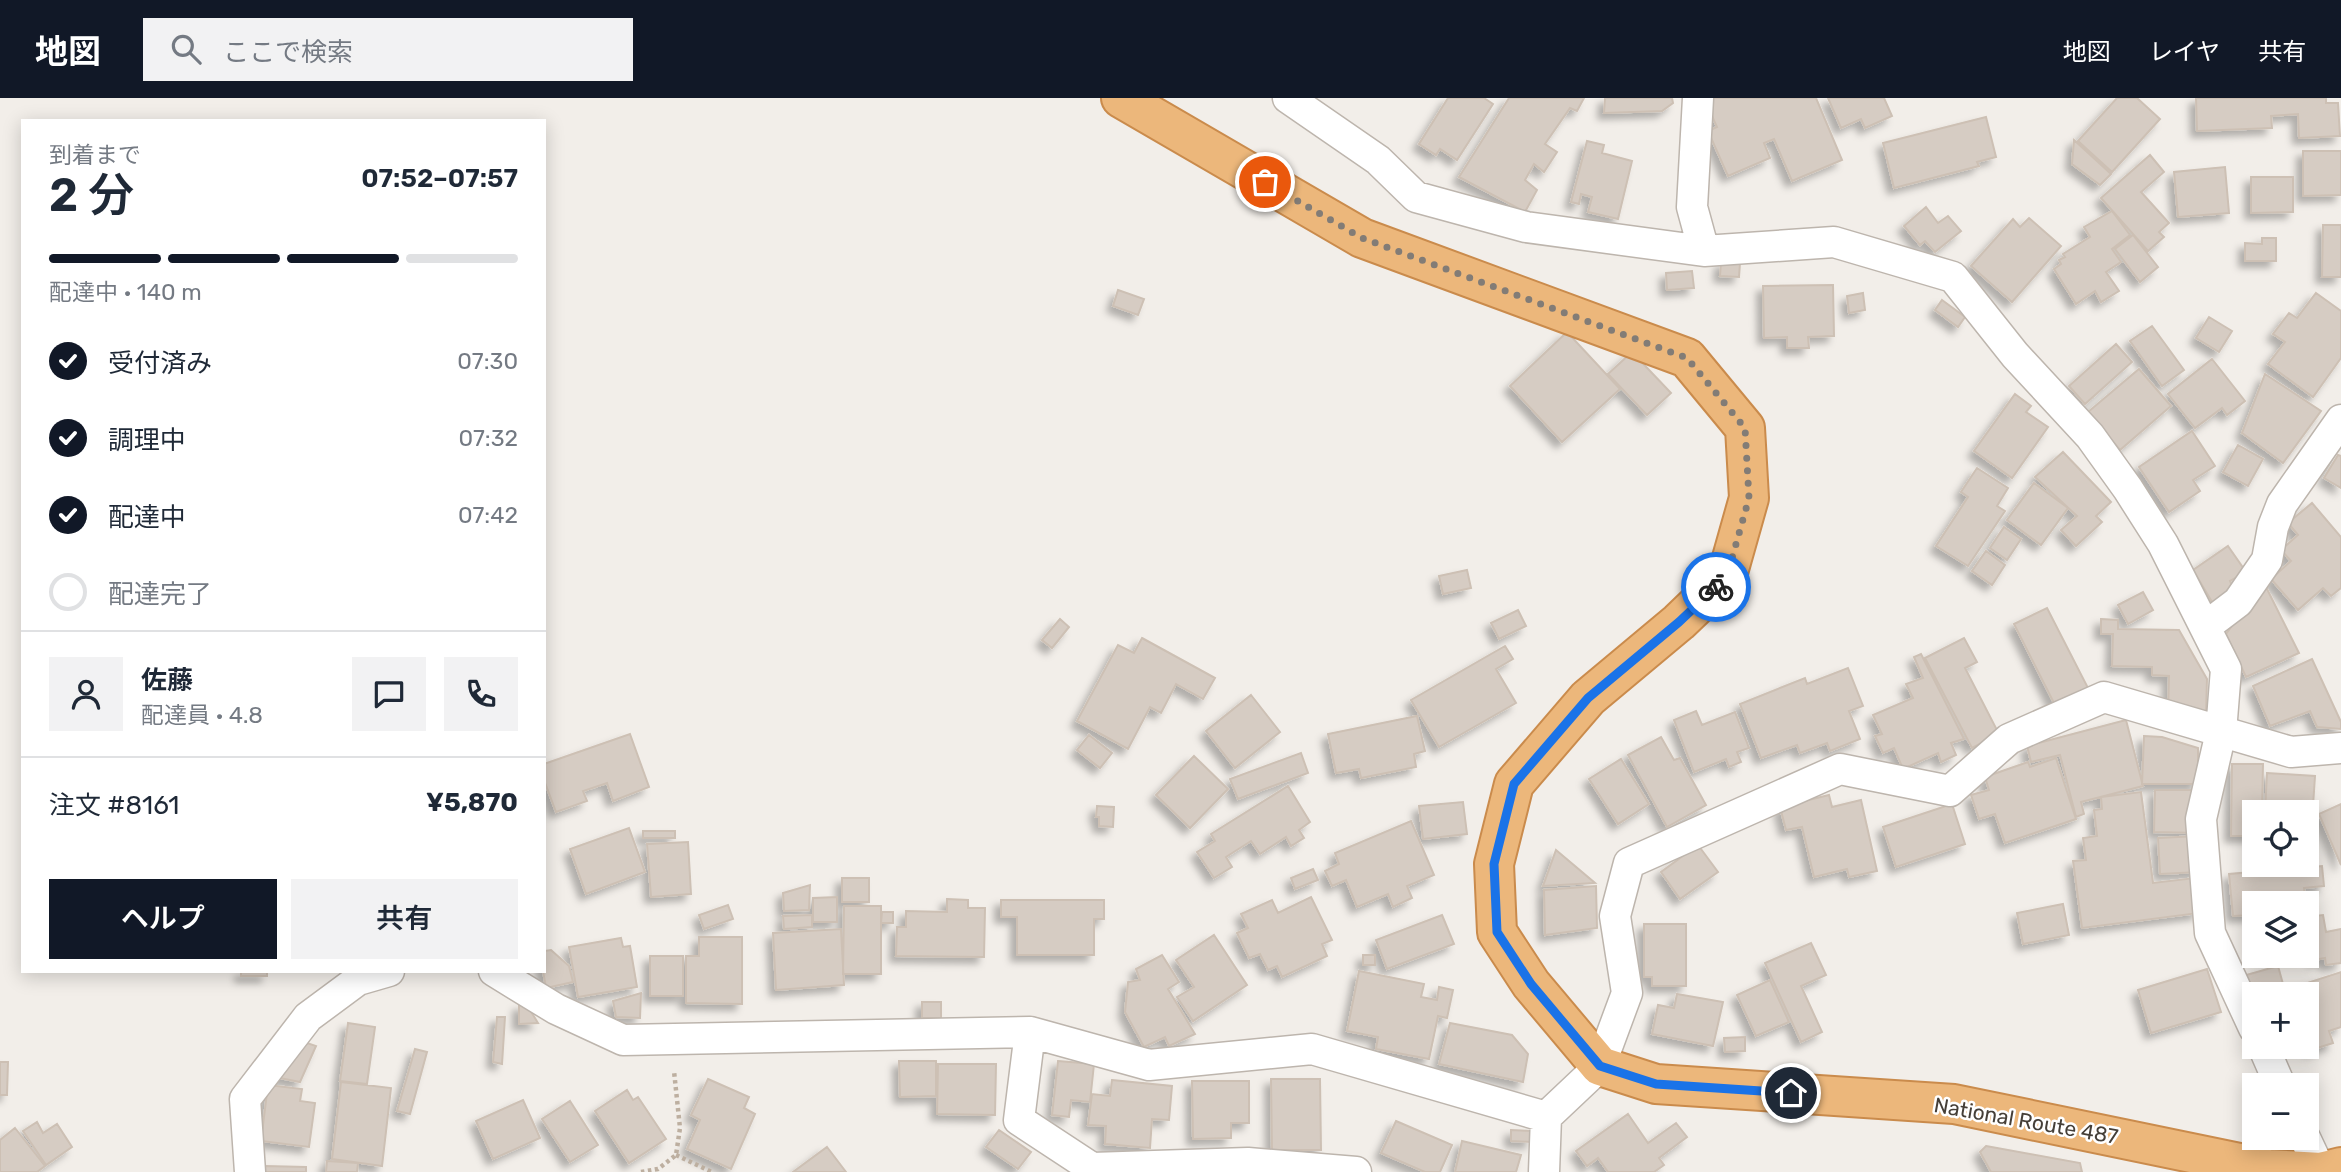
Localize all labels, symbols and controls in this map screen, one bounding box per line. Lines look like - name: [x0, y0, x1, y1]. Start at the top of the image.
- search box: [143, 18, 633, 81]
- icon: search: [167, 30, 205, 68]
- text: 地図: [35, 32, 101, 71]
- text: ここで検索: [223, 37, 353, 68]
- text: 地図: [2063, 38, 2111, 66]
- text: レイヤ: [2149, 38, 2220, 66]
- text: 共有: [2258, 38, 2306, 66]
- text: 到着まで: [49, 141, 141, 169]
- pin: [1235, 152, 1295, 212]
- text: 07:52–07:57: [361, 163, 518, 194]
- icon: bag: [1246, 163, 1284, 201]
- text: 2 分: [49, 168, 134, 223]
- text: 配達中 · 140 m: [49, 278, 202, 306]
- icon: check: [49, 342, 87, 380]
- text: 07:30: [457, 347, 518, 375]
- text: 受付済み: [108, 348, 212, 379]
- icon: check: [49, 419, 87, 457]
- text: 07:32: [458, 424, 518, 452]
- text: 調理中: [108, 425, 186, 456]
- icon: check: [49, 496, 87, 534]
- text: 07:42: [458, 501, 518, 529]
- text: 配達中: [108, 502, 186, 533]
- courier: [1681, 552, 1751, 622]
- icon: bike: [1697, 568, 1735, 606]
- text: 配達完了: [108, 579, 212, 610]
- button: person: [49, 657, 123, 731]
- button: chat: [352, 657, 426, 731]
- button: phone: [444, 657, 518, 731]
- text: 佐藤: [141, 665, 193, 696]
- text: 配達員 · 4.8: [141, 701, 263, 729]
- text: ¥5,870: [426, 787, 518, 818]
- text: 注文 #8161: [49, 790, 179, 821]
- map controls: [2242, 800, 2319, 1150]
- button: locate: [2242, 800, 2319, 877]
- button: ヘルプ: [49, 879, 277, 959]
- button: 共有: [291, 879, 518, 959]
- button: layers: [2242, 891, 2319, 968]
- button: +: [2242, 982, 2319, 1059]
- pin: [1761, 1063, 1821, 1123]
- button: −: [2242, 1073, 2319, 1150]
- icon: home: [1772, 1074, 1810, 1112]
- street label: National Route 487: [1932, 1092, 2120, 1149]

